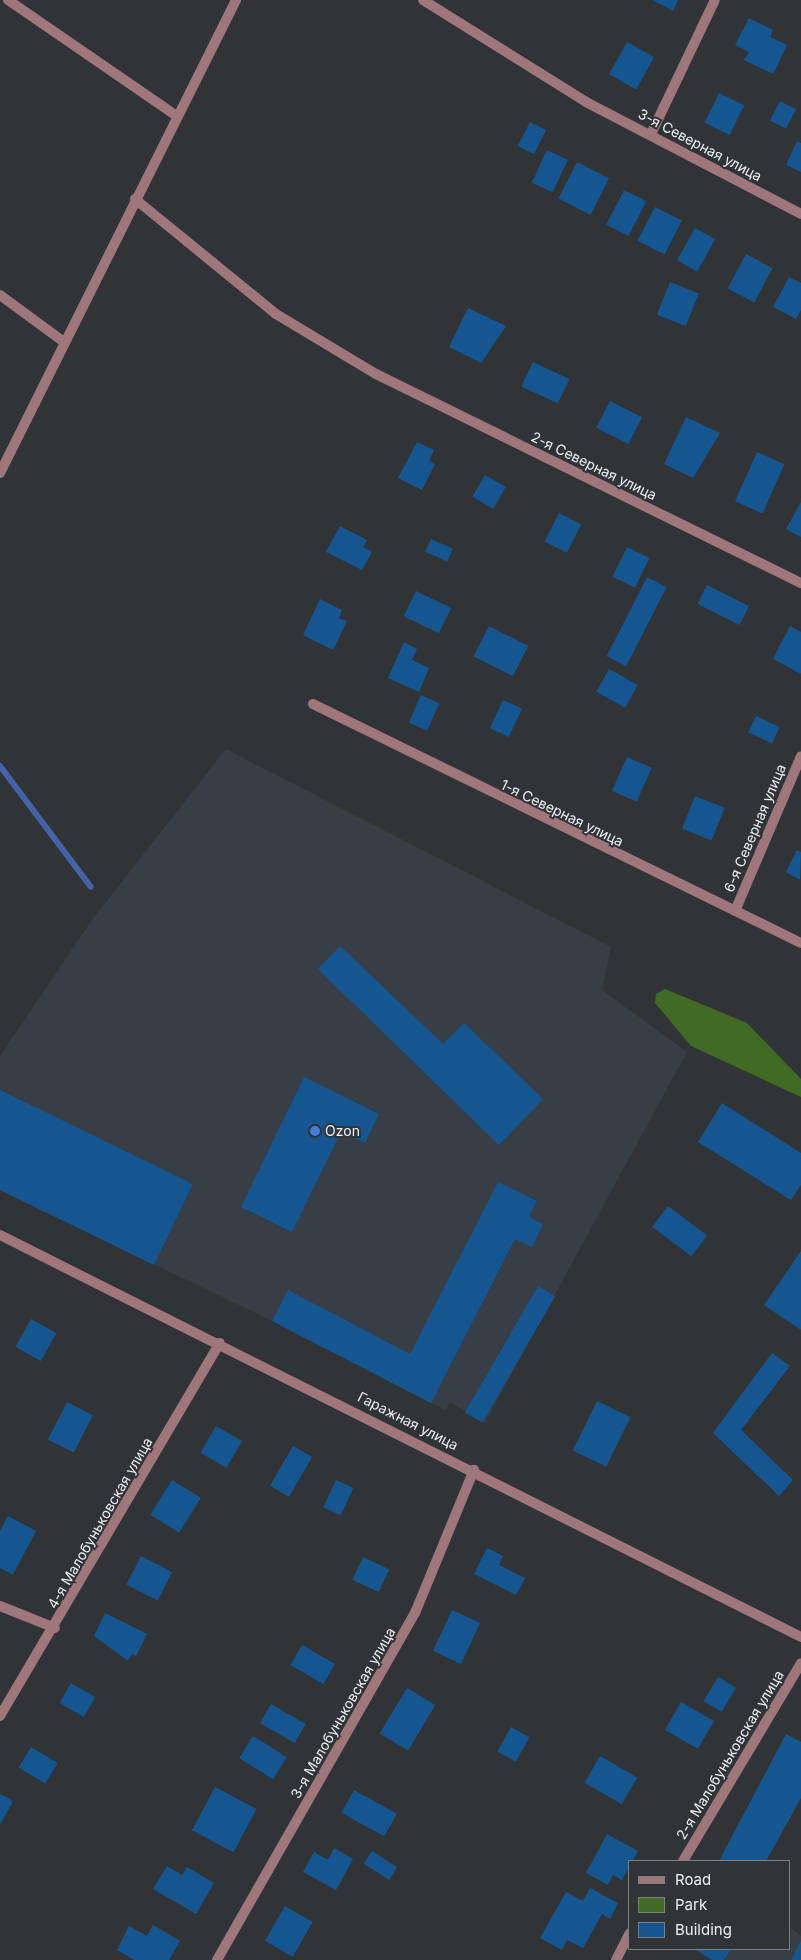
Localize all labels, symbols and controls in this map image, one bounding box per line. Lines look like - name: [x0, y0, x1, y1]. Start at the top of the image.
- street label: 3-я Северная улица: [635, 105, 765, 185]
- street label: 2-я Северная улица: [529, 428, 659, 504]
- street label: 6-я Северная улица: [720, 761, 790, 895]
- street label: 1-я Северная улица: [498, 776, 626, 850]
- place label: Ozon: [325, 1123, 360, 1139]
- marker: Ozon: [309, 1125, 321, 1137]
- street label: Гаражная улица: [355, 1388, 461, 1454]
- street label: 4-я Малобуньковская улица: [44, 1434, 156, 1612]
- street label: 3-я Малобуньковская улица: [287, 1625, 399, 1801]
- street label: 2-я Малобуньковская улица: [673, 1667, 787, 1843]
- legend: [628, 1860, 791, 1950]
- text: Road: [675, 1870, 711, 1889]
- text: Park: [675, 1895, 707, 1914]
- text: Building: [675, 1920, 732, 1939]

